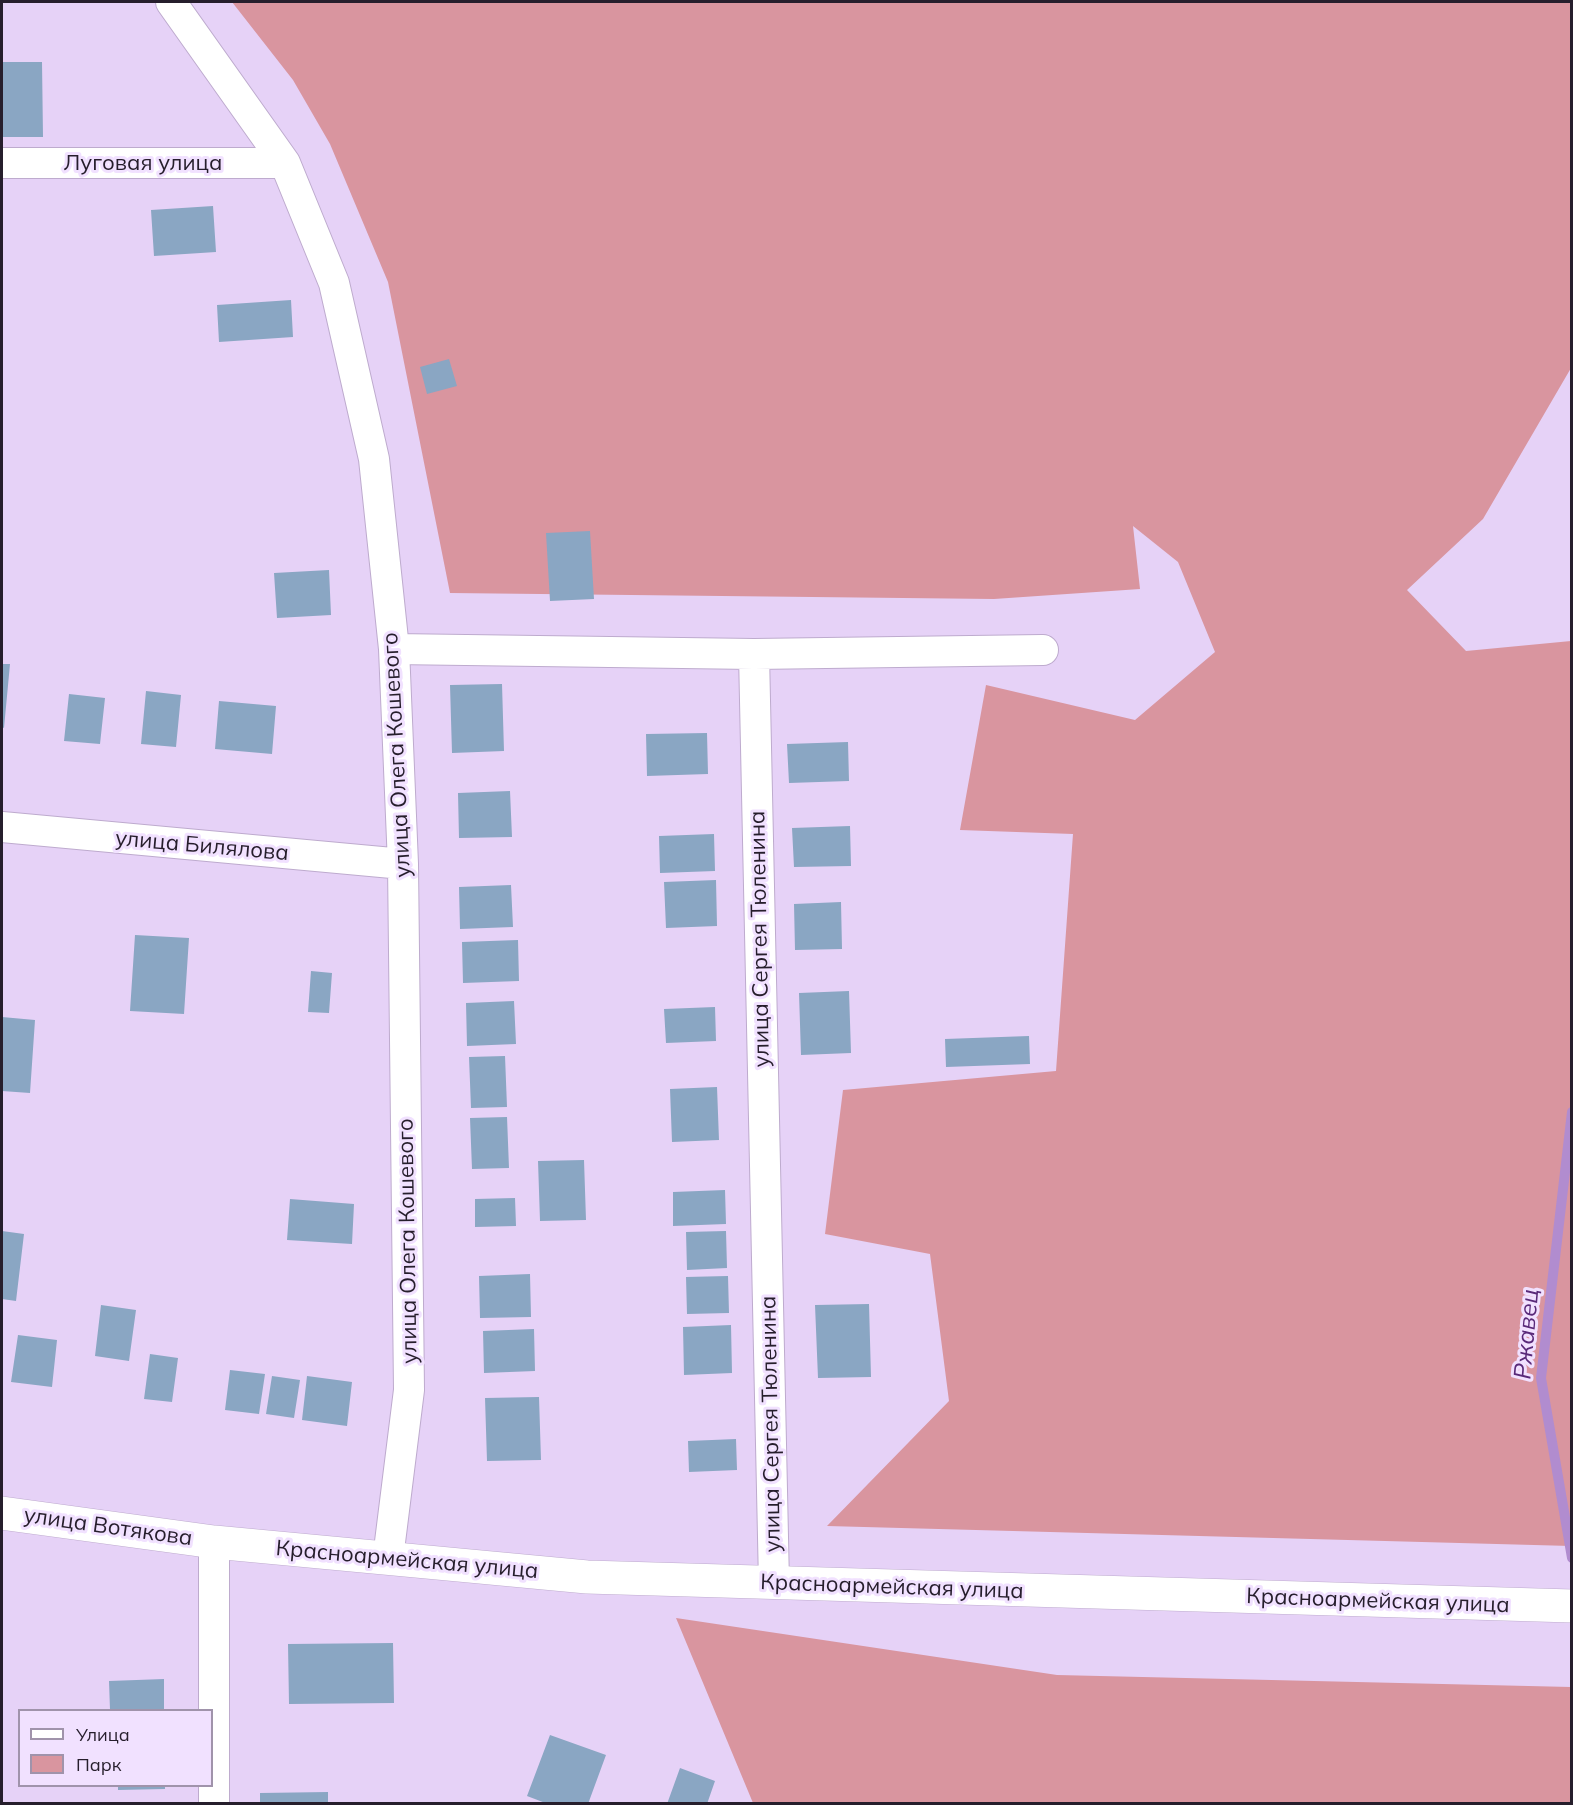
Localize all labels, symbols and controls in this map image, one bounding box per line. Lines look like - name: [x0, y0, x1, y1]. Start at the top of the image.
- street label: Луговая улица: [64, 150, 222, 176]
- street label: улица Олега Кошевого: [377, 632, 417, 878]
- street label: улица Сергея Тюленина: [745, 810, 775, 1068]
- street label: улица Билялова: [114, 825, 290, 867]
- street label: улица Олега Кошевого: [393, 1118, 423, 1364]
- water label: Ржавец: [1509, 1287, 1545, 1381]
- street label: улица Сергея Тюленина: [756, 1295, 786, 1553]
- street label: улица Вотякова: [22, 1502, 194, 1552]
- street label: Красноармейская улица: [275, 1535, 539, 1585]
- street label: Красноармейская улица: [760, 1569, 1024, 1605]
- street label: Красноармейская улица: [1246, 1583, 1510, 1619]
- legend: [18, 1709, 213, 1787]
- text: Улица: [76, 1723, 130, 1746]
- text: Парк: [76, 1753, 121, 1776]

